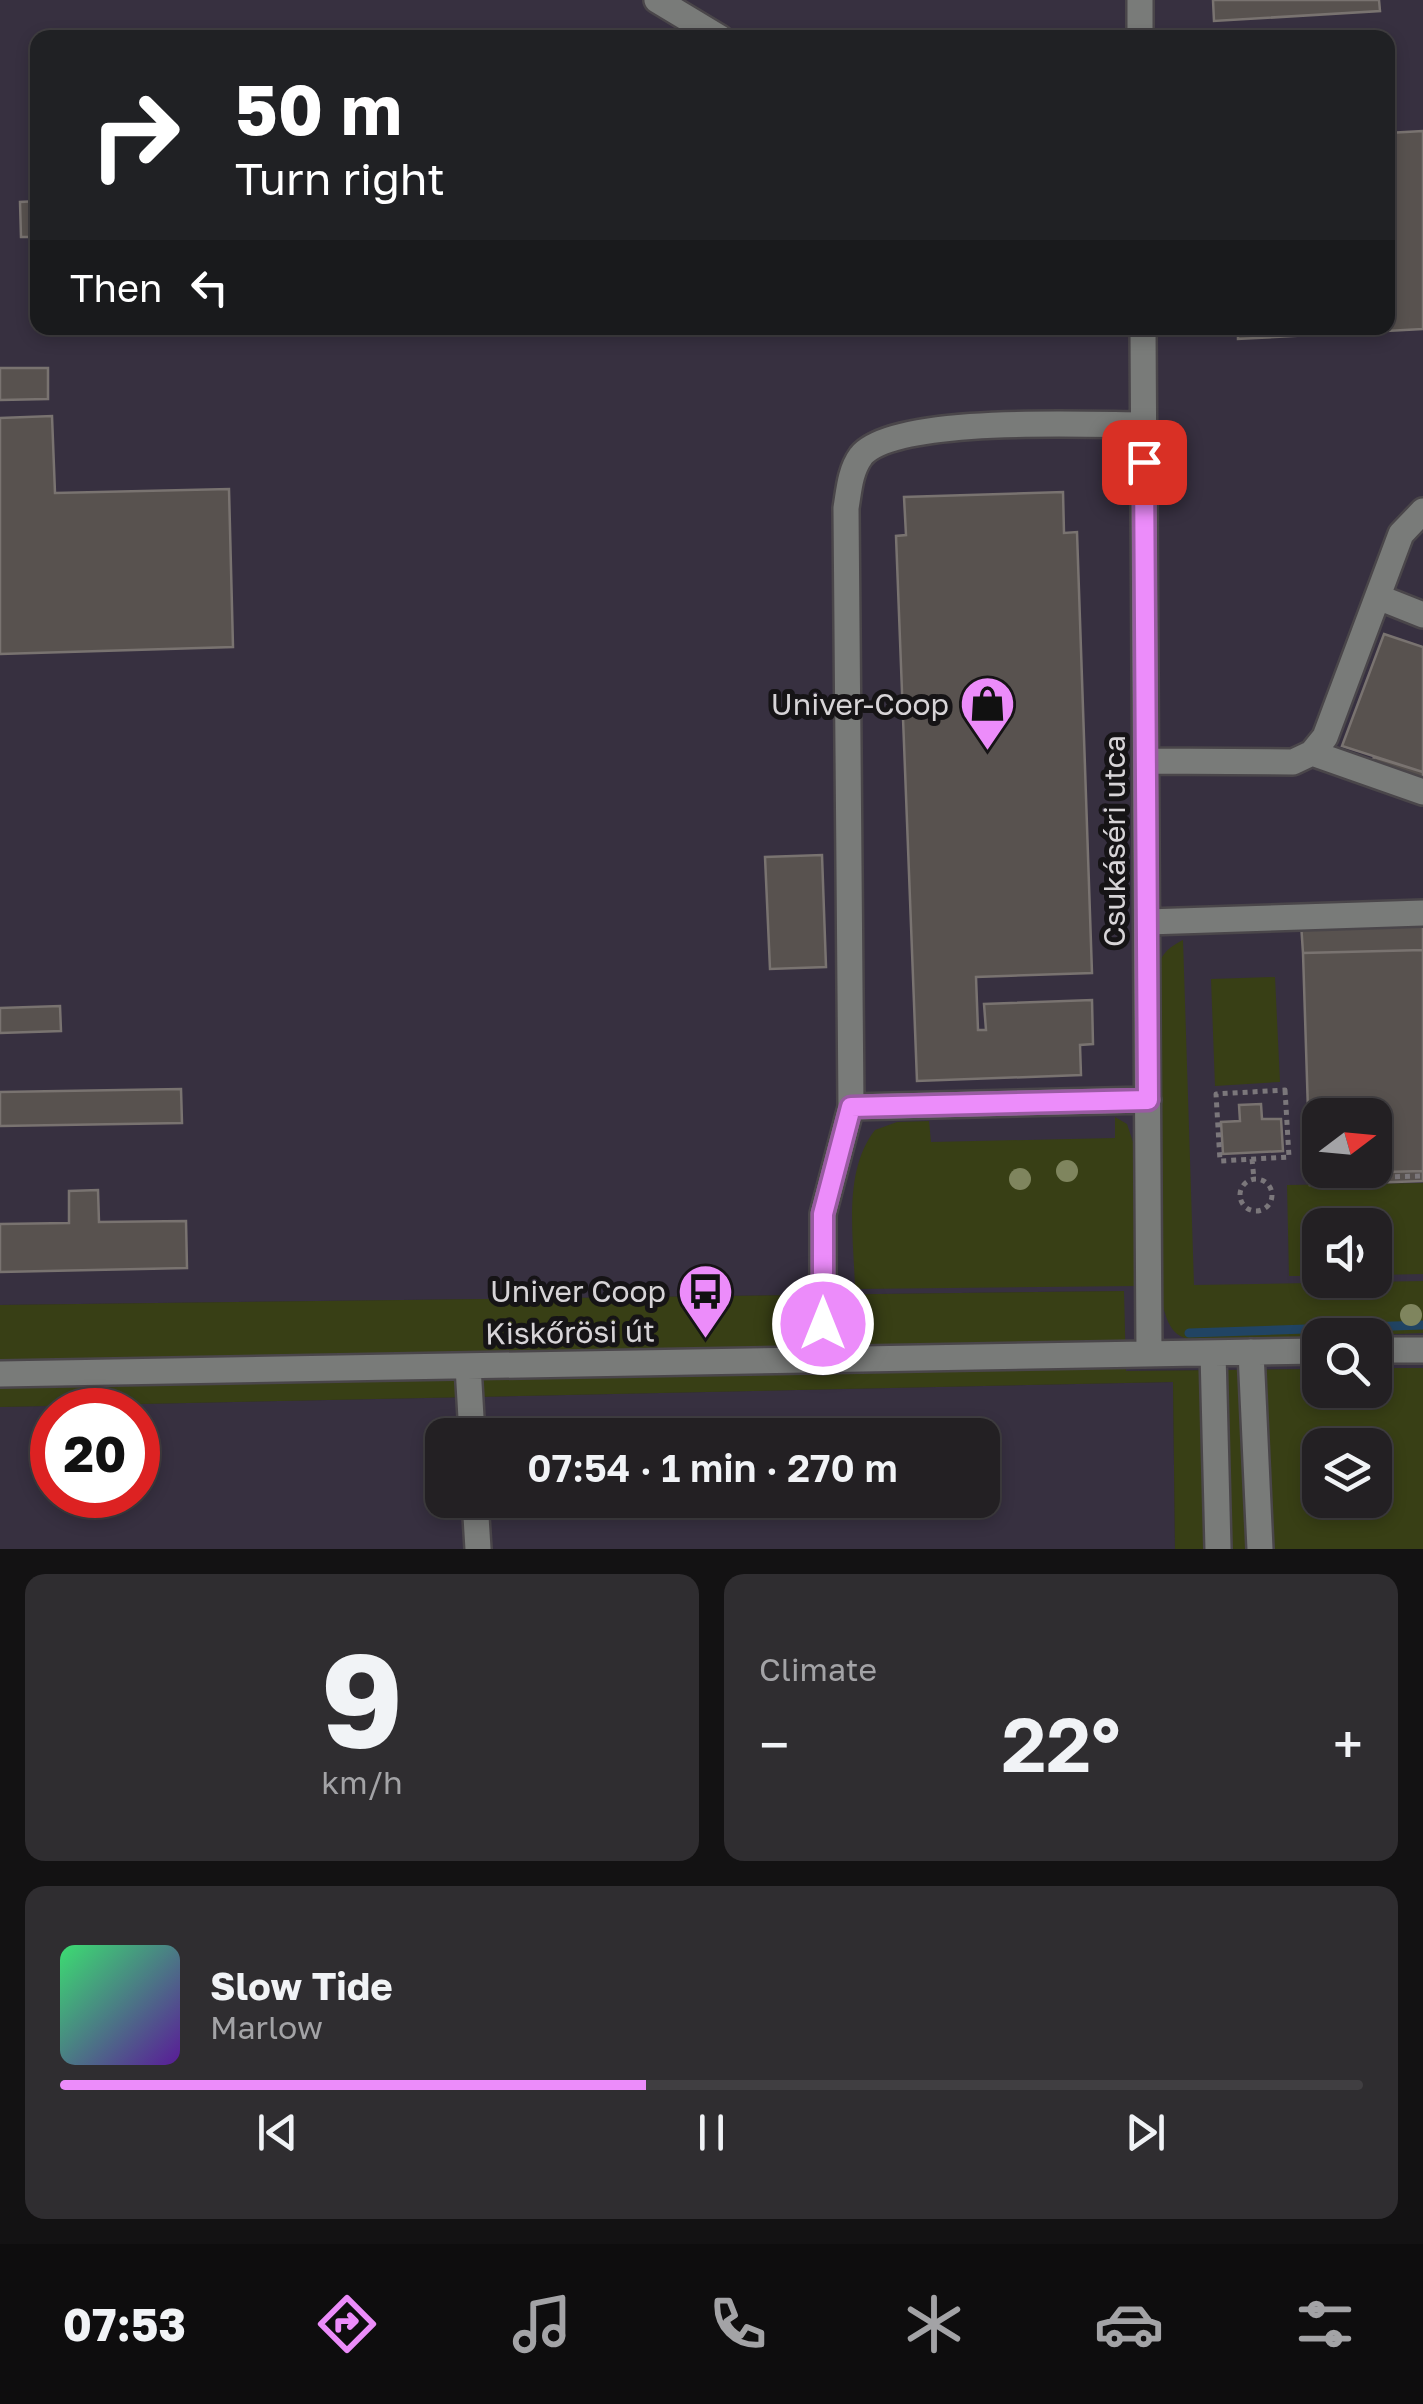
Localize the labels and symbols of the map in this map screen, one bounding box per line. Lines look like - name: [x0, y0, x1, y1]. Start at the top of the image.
- pin: [1102, 420, 1187, 505]
- shop icon: Univer-Coop: [958, 674, 1018, 753]
- place label: Univer-Coop: [771, 686, 949, 722]
- street label: Csukáséri utca: [1096, 735, 1132, 947]
- north arrow: [1302, 1098, 1392, 1188]
- bus stop icon: Univer Coop: [675, 1261, 735, 1340]
- position arrow: [771, 1272, 875, 1376]
- place label: Univer Coop: [490, 1273, 666, 1309]
- street label: Kiskőrösi út: [485, 1313, 655, 1351]
- speed limit sign: 20: [30, 1388, 160, 1518]

